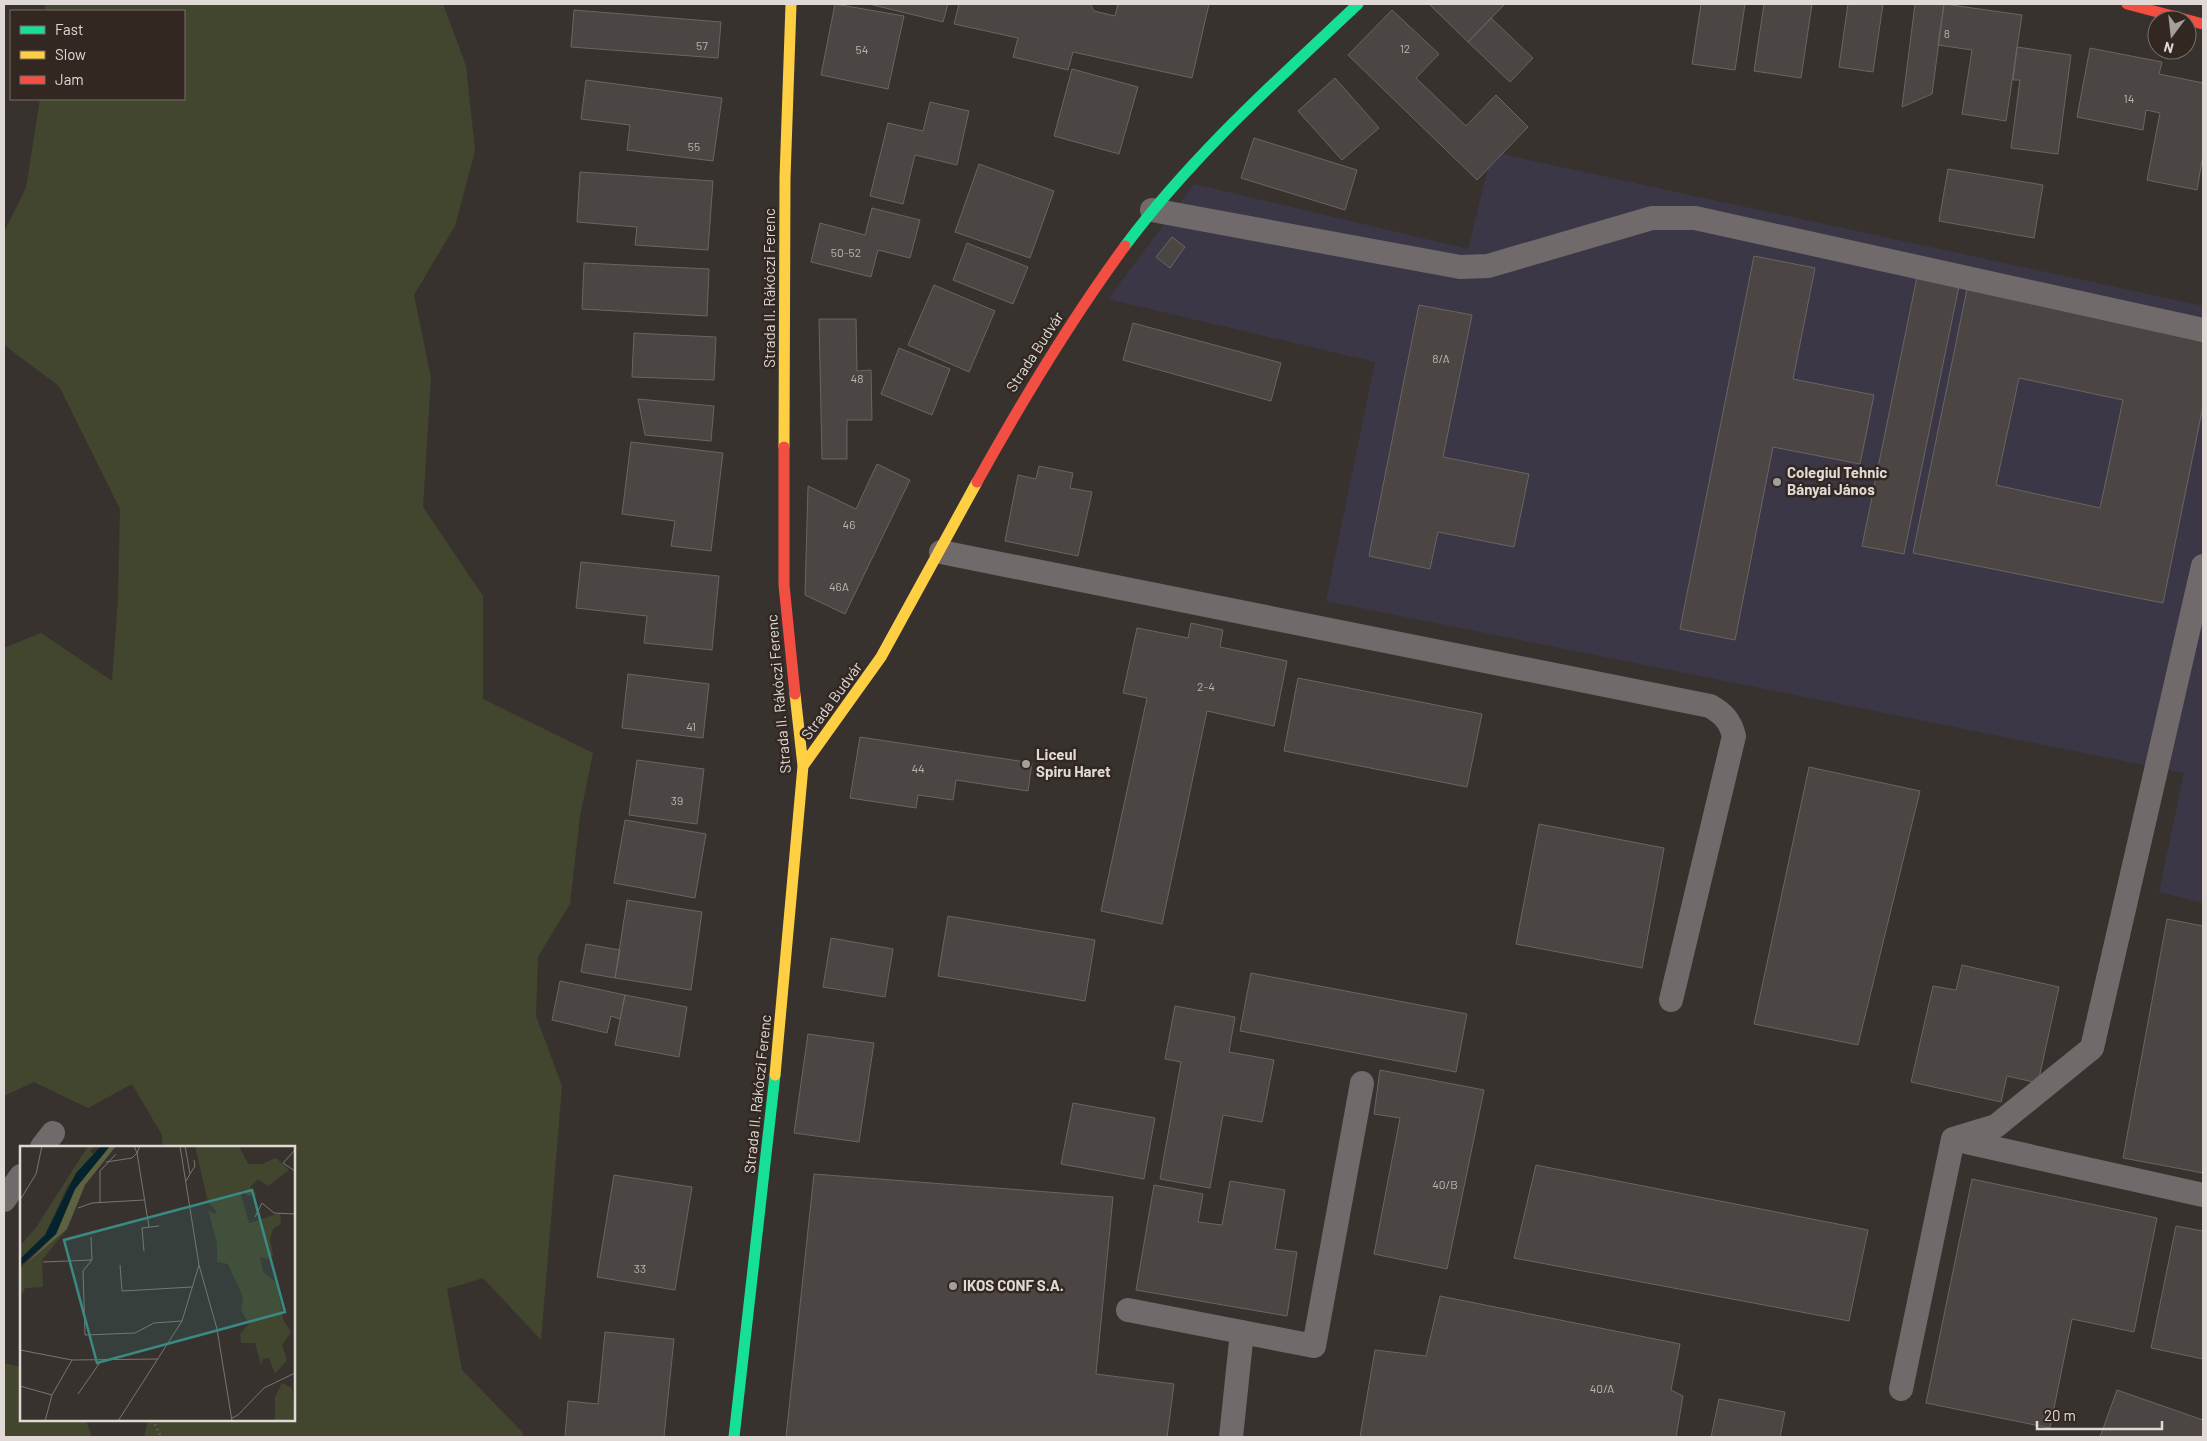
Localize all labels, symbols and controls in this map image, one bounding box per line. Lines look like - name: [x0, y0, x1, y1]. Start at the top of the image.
- legend: [10, 10, 185, 100]
- north arrow: [2147, 10, 2197, 60]
- text: Fast: [55, 20, 83, 38]
- house number: 8: [1944, 26, 1950, 40]
- house number: 57: [696, 38, 708, 52]
- text: N: [2162, 39, 2175, 57]
- house number: 12: [1400, 41, 1410, 55]
- house number: 54: [856, 42, 868, 56]
- text: Slow: [55, 45, 86, 63]
- text: Jam: [55, 70, 84, 88]
- house number: 14: [2124, 91, 2134, 105]
- house number: 55: [688, 139, 700, 153]
- street label: Strada II. Rákóczi Ferenc: [760, 208, 778, 368]
- house number: 50-52: [831, 245, 861, 259]
- street label: Strada Budvár: [1002, 308, 1067, 395]
- house number: 8/A: [1432, 351, 1450, 365]
- house number: 48: [851, 371, 863, 385]
- place label: Colegiul Tehnic Bányai János: [1787, 463, 1887, 498]
- marker: Colegiul Tehnic Bányai János: [1771, 476, 1783, 488]
- house number: 46: [843, 517, 855, 531]
- house number: 46A: [829, 579, 849, 593]
- street label: Strada II. Rákóczi Ferenc: [762, 614, 794, 774]
- street label: Strada Budvár: [797, 658, 866, 743]
- house number: 2-4: [1197, 679, 1215, 693]
- house number: 41: [686, 719, 696, 733]
- place label: Liceul Spiru Haret: [1036, 745, 1111, 780]
- marker: Liceul Spiru Haret: [1020, 758, 1032, 770]
- house number: 44: [911, 761, 925, 775]
- house number: 39: [671, 793, 683, 807]
- street label: Strada II. Rákóczi Ferenc: [740, 1013, 774, 1174]
- inset map: [20, 1146, 295, 1421]
- house number: 40/B: [1432, 1177, 1458, 1191]
- house number: 33: [634, 1261, 646, 1275]
- place label: IKOS CONF S.A.: [963, 1276, 1064, 1294]
- marker: IKOS CONF S.A.: [947, 1280, 959, 1292]
- house number: 40/A: [1590, 1381, 1614, 1395]
- scale bar: [2037, 1398, 2162, 1430]
- text: 20 m: [2044, 1406, 2076, 1424]

